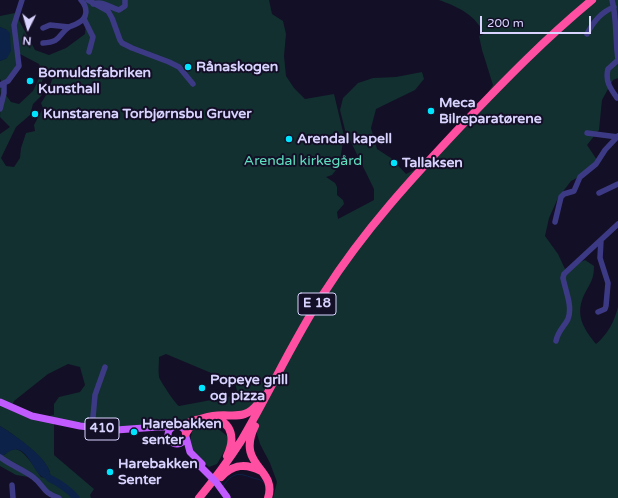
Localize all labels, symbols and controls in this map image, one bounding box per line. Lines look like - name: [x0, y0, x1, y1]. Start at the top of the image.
- north arrow: [8, 8, 48, 48]
- scale bar: [482, 8, 593, 34]
- text: 200 m: [487, 16, 524, 30]
- text: N: [22, 34, 32, 47]
- place label: Rånaskogen: [196, 59, 278, 75]
- marker: Rånaskogen: [183, 62, 193, 72]
- place label: Bomuldsfabriken Kunsthall: [38, 65, 151, 98]
- marker: Bomuldsfabriken Kunsthall: [25, 76, 35, 86]
- place label: Meca Bilreparatørene: [439, 95, 542, 128]
- place label: Kunstarena Torbjørnsbu Gruver: [43, 106, 252, 122]
- marker: Meca Bilreparatørene: [426, 106, 436, 116]
- marker: Kunstarena Torbjørnsbu Gruver: [30, 109, 40, 119]
- place label: Arendal kapell: [297, 131, 392, 147]
- marker: Arendal kapell: [284, 134, 294, 144]
- park label: Arendal kirkegård: [244, 153, 362, 169]
- place label: Tallaksen: [402, 155, 463, 171]
- marker: Tallaksen: [389, 158, 399, 168]
- road number: E 18: [298, 293, 336, 315]
- place label: Popeye grill og pizza: [210, 372, 288, 404]
- marker: Popeye grill og pizza: [197, 383, 207, 393]
- place label: Harebakken senter: [142, 416, 222, 448]
- road number: 410: [85, 418, 119, 440]
- marker: Harebakken senter: [129, 427, 139, 437]
- place label: Harebakken Senter: [118, 456, 198, 488]
- marker: Harebakken Senter: [105, 467, 115, 477]

